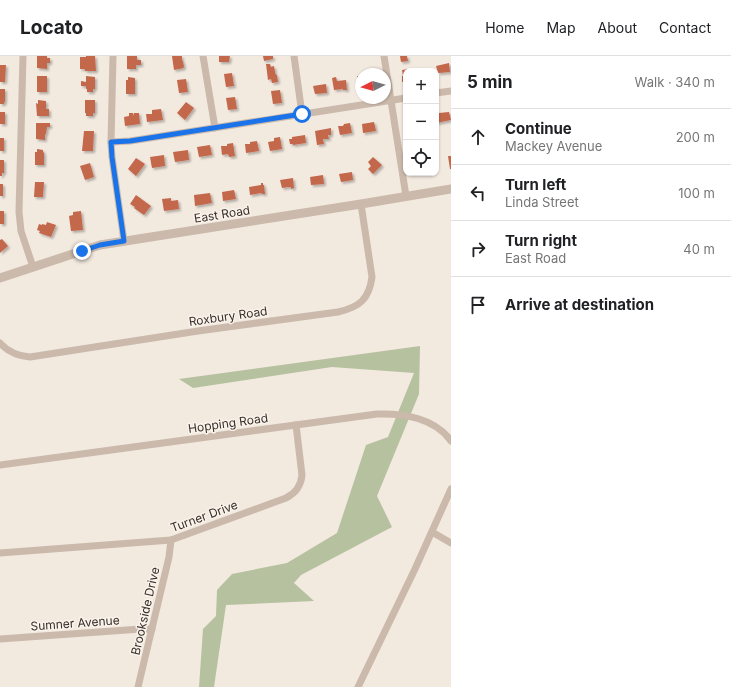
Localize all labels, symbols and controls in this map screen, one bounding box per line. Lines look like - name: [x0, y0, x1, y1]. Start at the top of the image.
- text: Locato: [20, 16, 83, 39]
- text: Home: [485, 19, 524, 36]
- text: Map: [546, 19, 576, 36]
- text: About: [598, 19, 637, 36]
- text: Contact: [659, 19, 711, 36]
- north arrow: [355, 68, 391, 104]
- map controls: [403, 68, 439, 176]
- button: +: [403, 68, 439, 104]
- text: 5 min: [467, 72, 513, 92]
- text: Walk · 340 m: [635, 74, 715, 90]
- button: −: [403, 104, 439, 140]
- route start: [293, 105, 311, 123]
- text: Continue: [505, 119, 572, 138]
- icon: ahead: [467, 126, 489, 148]
- text: 200 m: [676, 129, 715, 145]
- text: Mackey Avenue: [505, 138, 602, 154]
- button: locate: [403, 140, 439, 176]
- text: Turn left: [505, 175, 566, 194]
- icon: left: [467, 182, 489, 204]
- text: 100 m: [678, 185, 715, 201]
- text: Linda Street: [505, 194, 579, 210]
- street label: East Road: [193, 202, 251, 226]
- text: Turn right: [505, 231, 577, 250]
- icon: right: [467, 238, 489, 260]
- text: 40 m: [683, 241, 715, 257]
- route end: [73, 242, 91, 260]
- text: East Road: [505, 250, 566, 266]
- icon: arrive: [467, 294, 489, 316]
- text: Arrive at destination: [505, 295, 654, 314]
- street label: Roxbury Road: [188, 303, 268, 329]
- street label: Hopping Road: [187, 410, 269, 436]
- street label: Turner Drive: [168, 497, 240, 535]
- street label: Brookside Drive: [128, 566, 162, 656]
- street label: Sumner Avenue: [30, 612, 120, 634]

